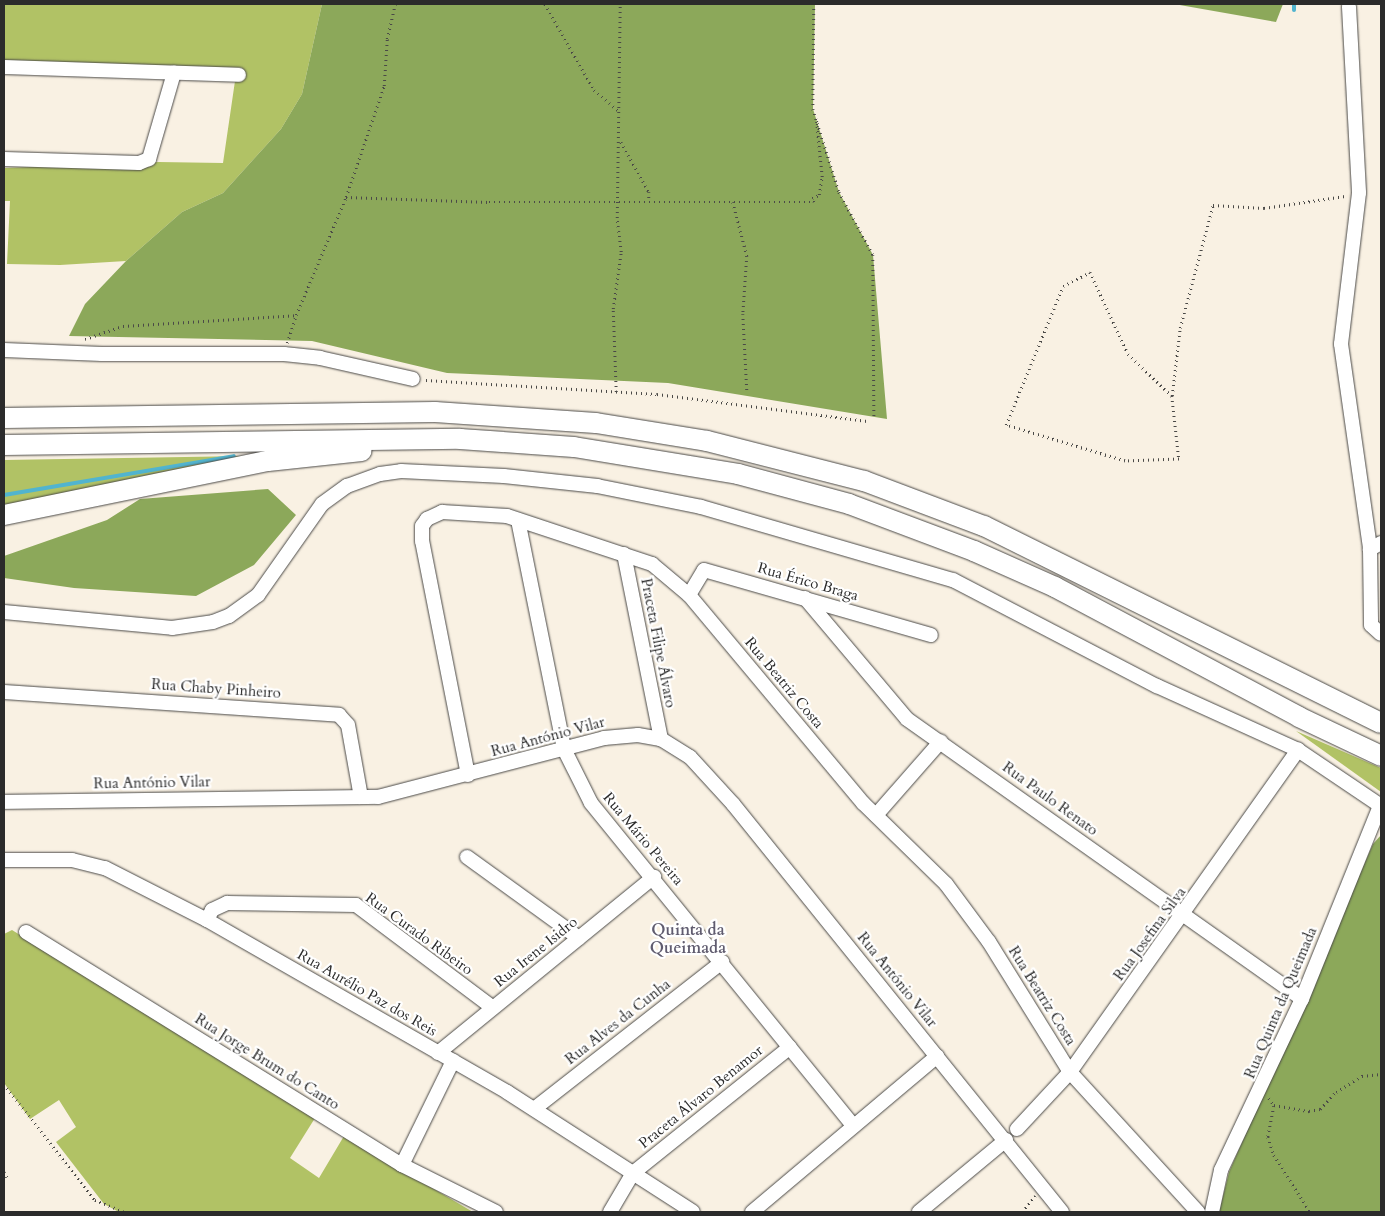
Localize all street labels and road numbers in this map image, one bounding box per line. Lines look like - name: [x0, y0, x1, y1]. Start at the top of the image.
- street label: Rua Érico Braga: [755, 559, 861, 605]
- street label: Praceta Filipe Álvaro: [637, 577, 679, 709]
- street label: Rua Beatriz Costa: [741, 634, 827, 732]
- street label: Rua Chaby Pinheiro: [151, 675, 281, 703]
- street label: Rua António Vilar: [489, 713, 607, 761]
- street label: Rua Paulo Renato: [999, 758, 1101, 840]
- street label: Rua António Vilar: [93, 773, 211, 793]
- street label: Rua Mário Pereira: [599, 789, 687, 889]
- street label: Rua Josefina Silva: [1110, 884, 1190, 984]
- street label: Rua Curado Ribeiro: [362, 889, 476, 979]
- street label: Rua Irene Isidro: [491, 913, 581, 991]
- street label: Rua Quinta da Queimada: [1241, 925, 1321, 1081]
- street label: Rua António Vilar: [853, 929, 941, 1031]
- street label: Rua Beatriz Costa: [1004, 943, 1080, 1049]
- street label: Rua Aurélio Paz dos Reis: [294, 946, 440, 1040]
- street label: Rua Alves da Cunha: [562, 975, 674, 1069]
- street label: Rua Jorge Brum do Canto: [191, 1010, 343, 1114]
- street label: Praceta Álvaro Benamor: [635, 1041, 767, 1153]

